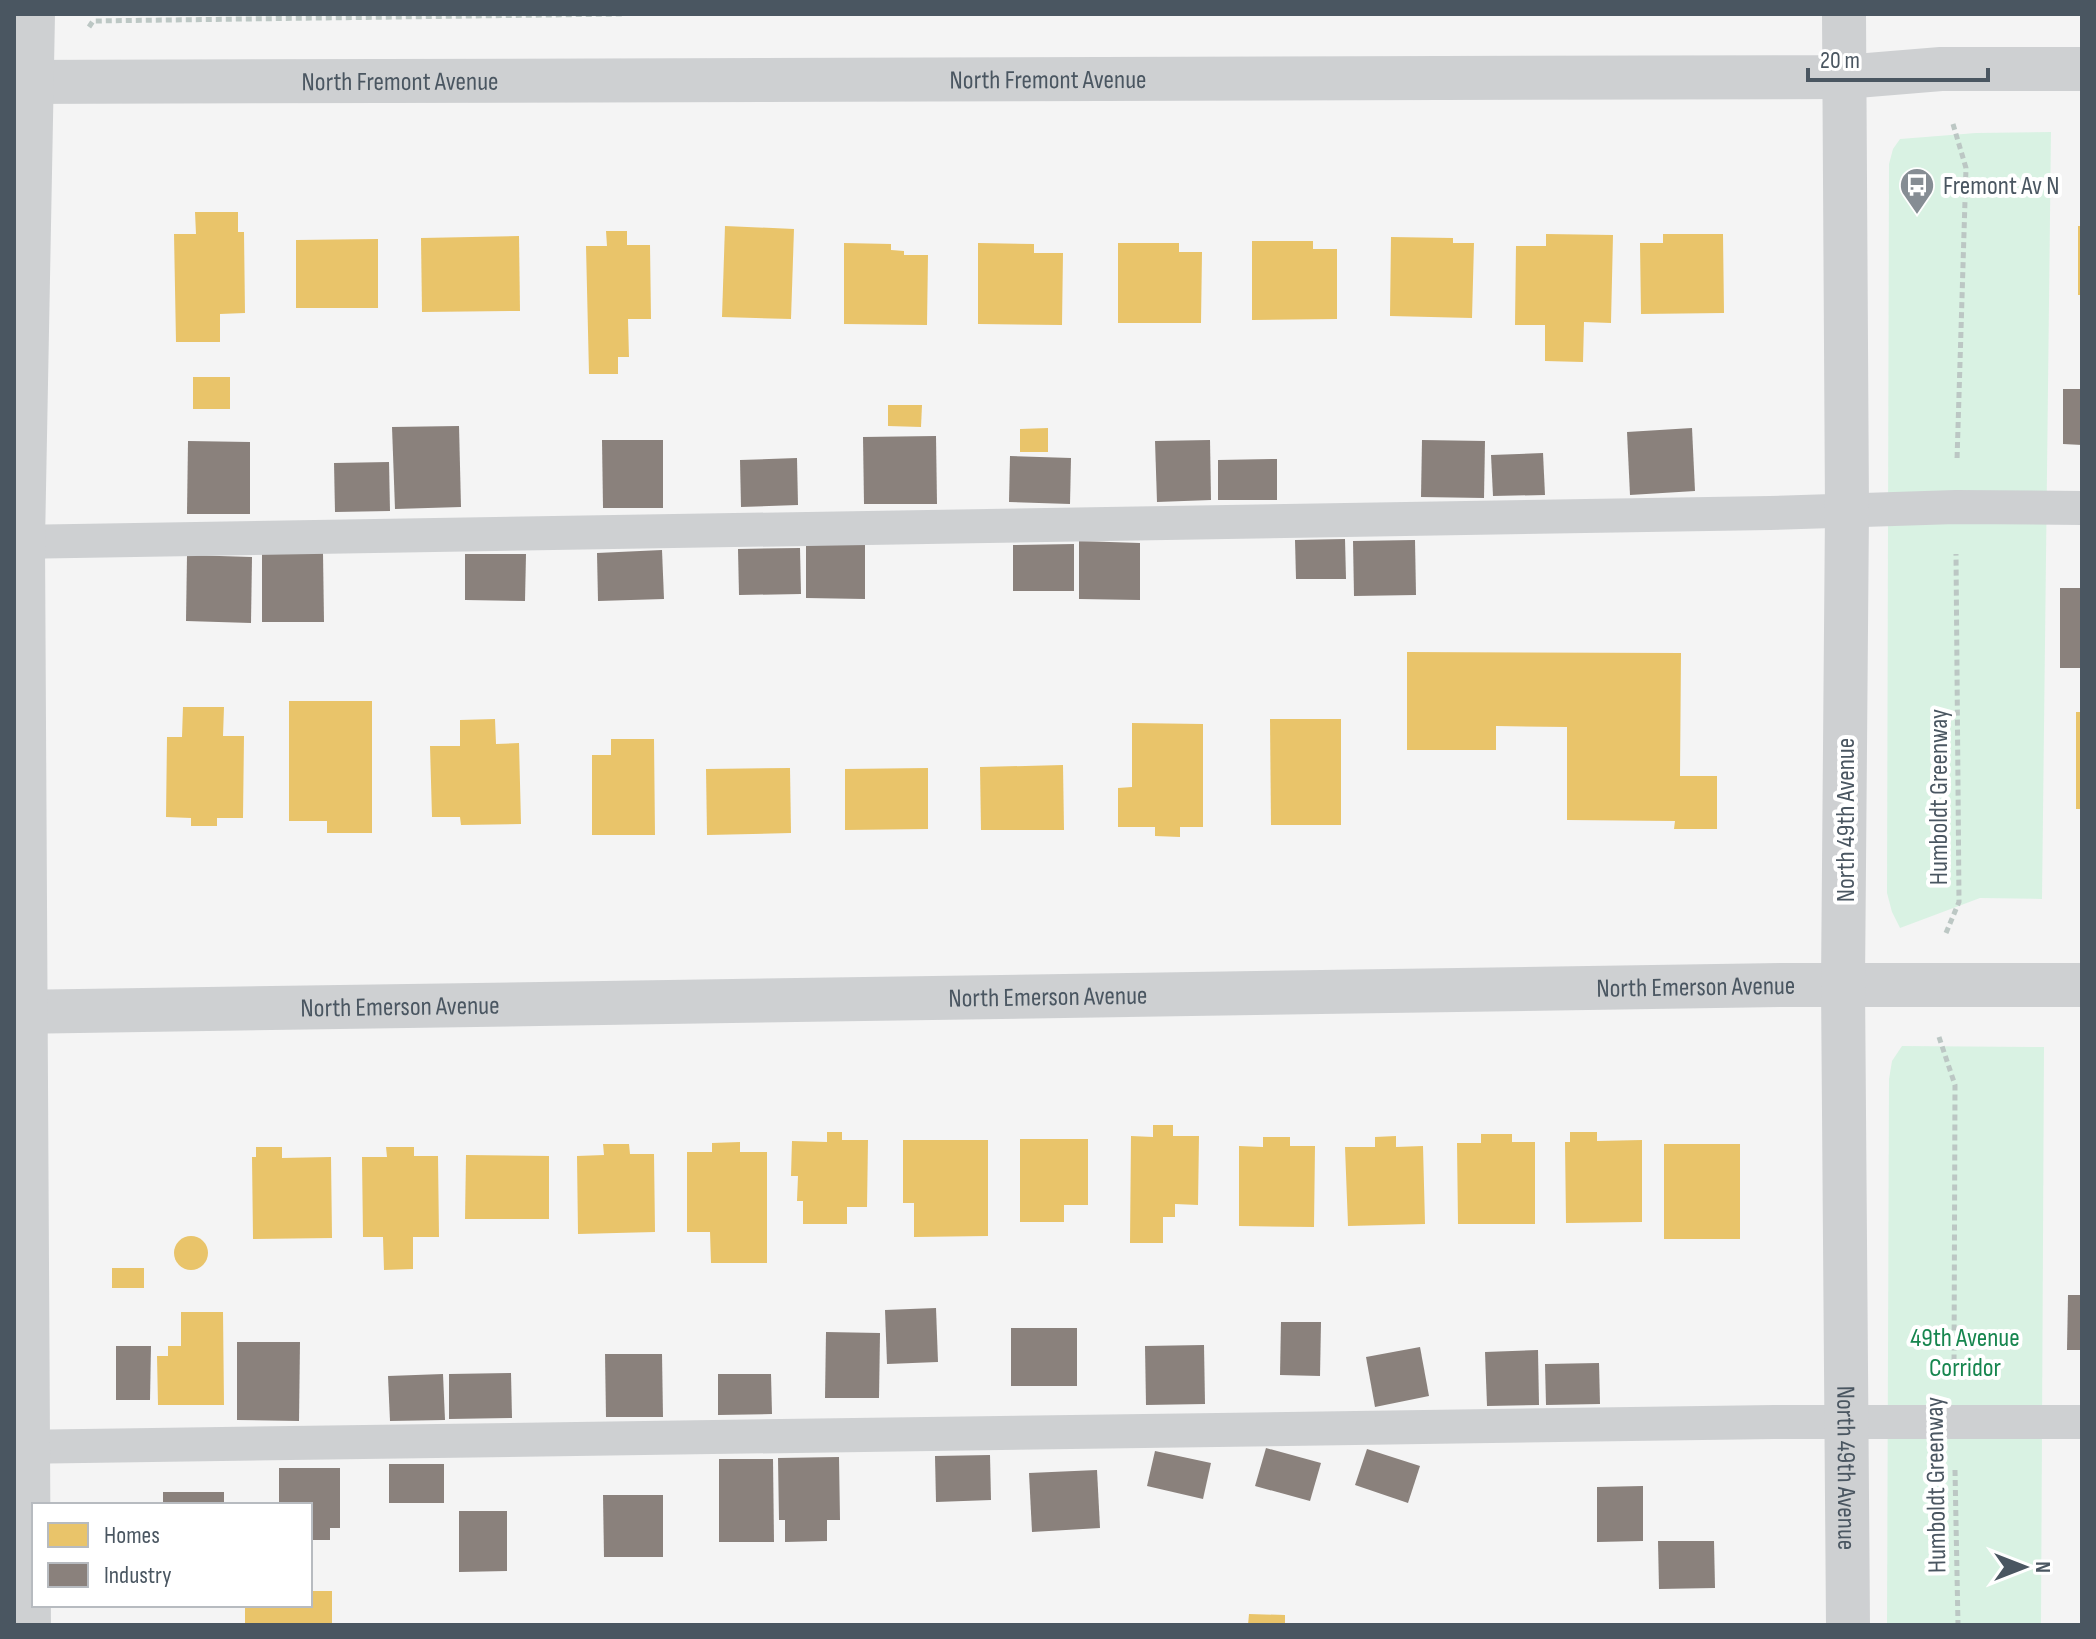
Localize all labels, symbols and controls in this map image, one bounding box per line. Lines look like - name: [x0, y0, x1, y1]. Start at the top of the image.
- scale bar: [1808, 32, 1988, 82]
- text: 20 m: [1820, 46, 1860, 75]
- street label: North Fremont Avenue: [950, 65, 1146, 96]
- street label: North Fremont Avenue: [302, 67, 498, 98]
- bus stop icon: Fremont Av N: [1898, 166, 1936, 216]
- place label: Fremont Av N: [1943, 171, 2059, 202]
- street label: Humboldt Greenway: [1924, 709, 1955, 885]
- street label: North 49th Avenue: [1831, 738, 1862, 902]
- street label: North Emerson Avenue: [1596, 971, 1795, 1005]
- street label: North Emerson Avenue: [948, 981, 1148, 1015]
- street label: North Emerson Avenue: [300, 991, 500, 1025]
- park label: 49th Avenue Corridor: [1910, 1323, 2020, 1384]
- street label: North 49th Avenue: [1829, 1386, 1861, 1550]
- street label: Humboldt Greenway: [1919, 1397, 1954, 1573]
- legend: [32, 1503, 312, 1607]
- text: Homes: [104, 1521, 160, 1550]
- north arrow: [1984, 1527, 2064, 1607]
- text: Industry: [104, 1561, 171, 1590]
- text: N: [2029, 1561, 2056, 1573]

